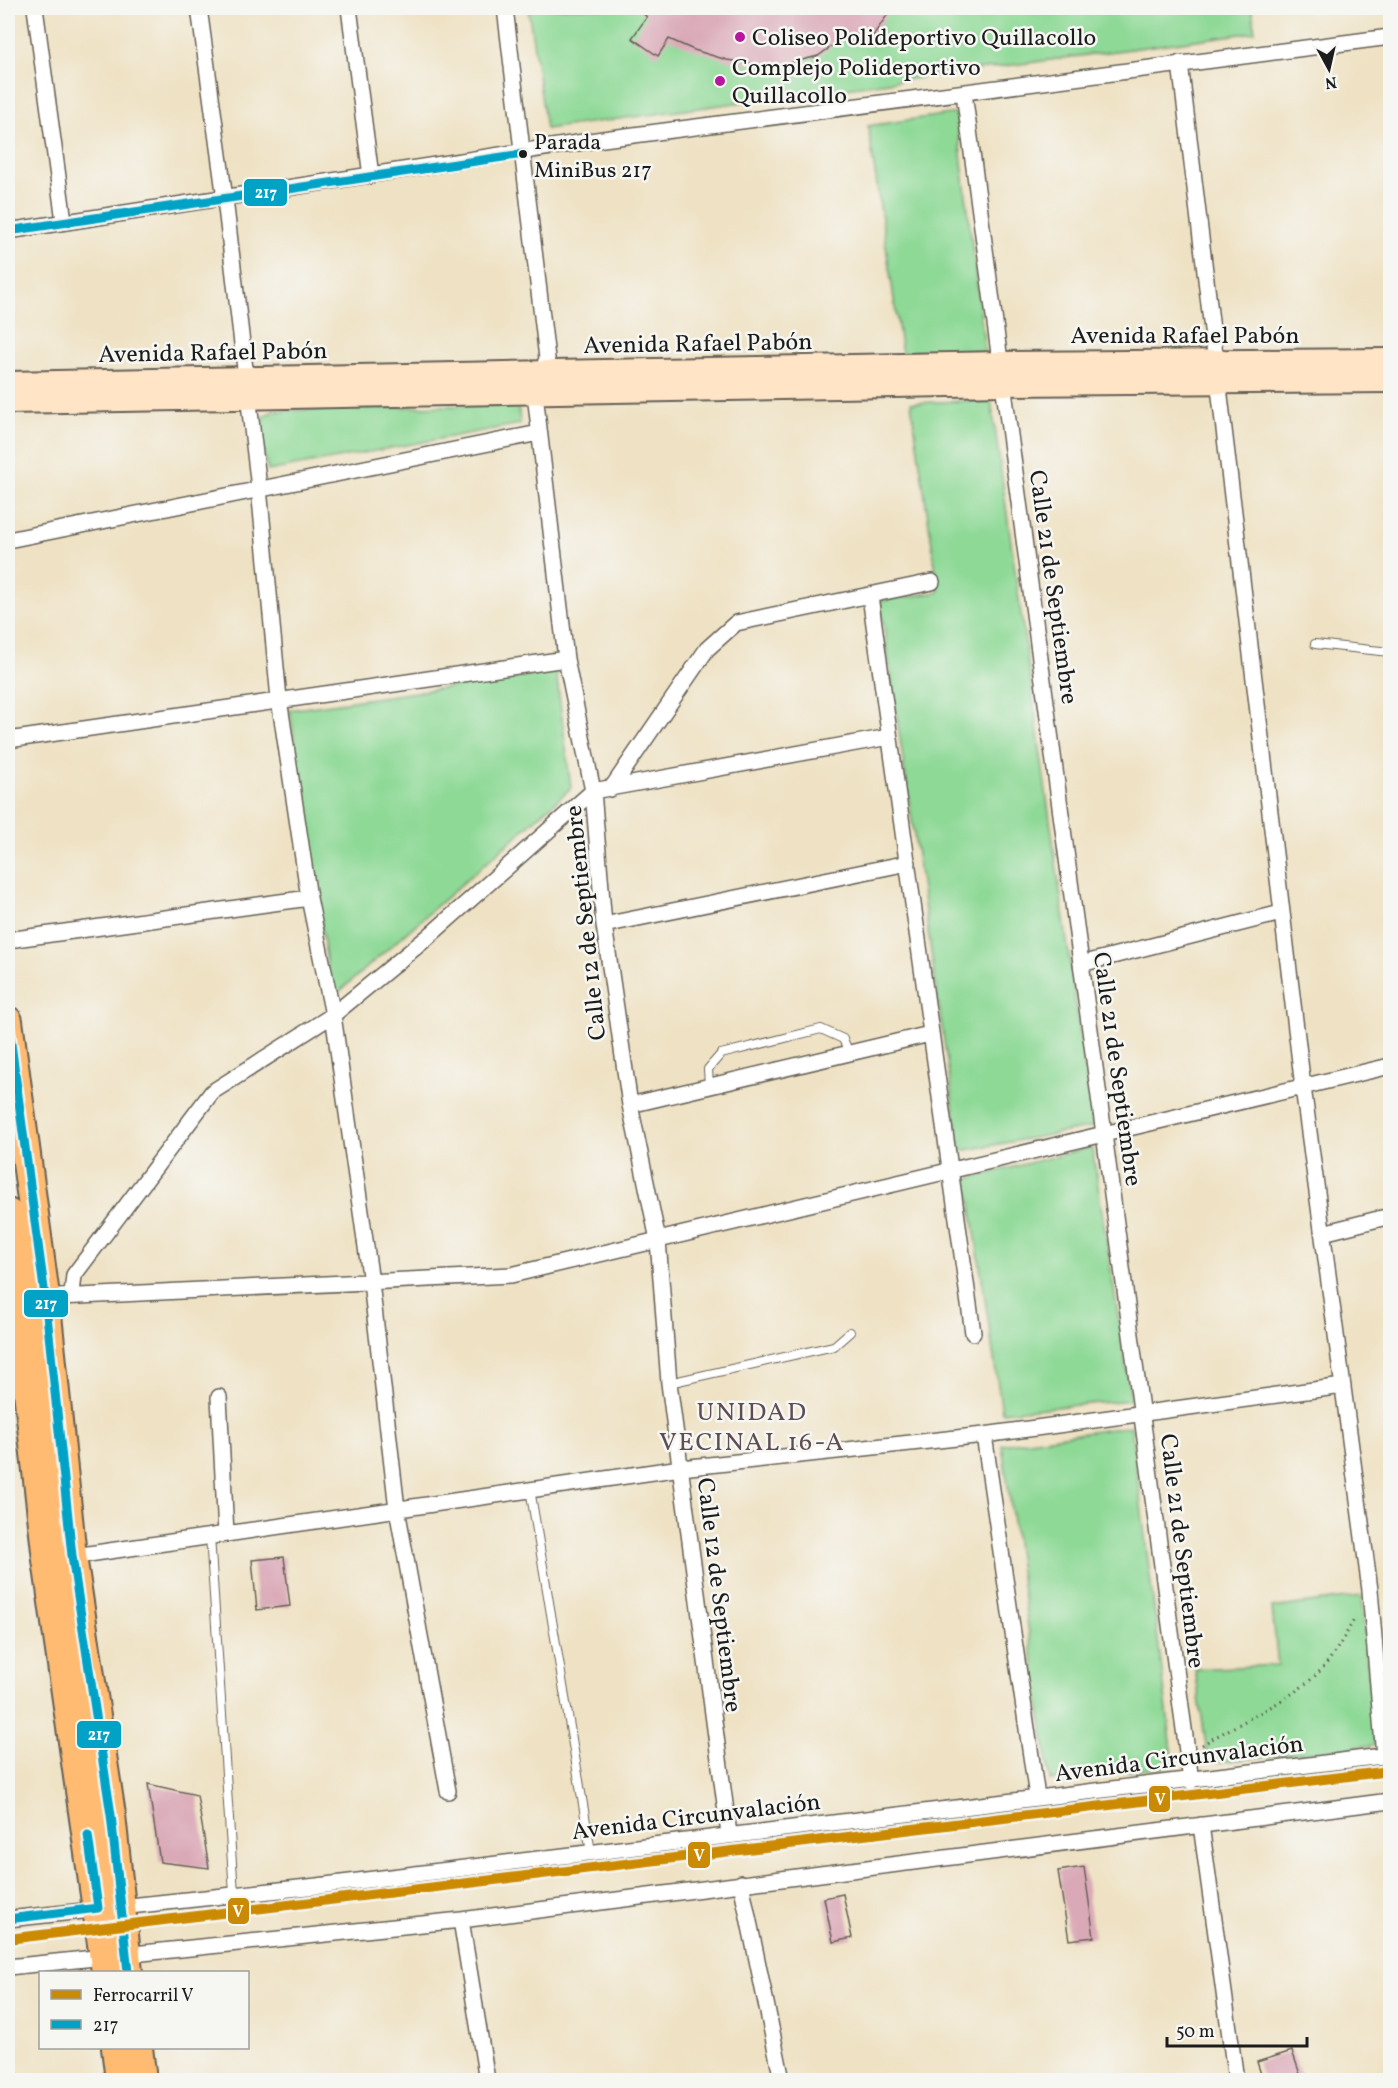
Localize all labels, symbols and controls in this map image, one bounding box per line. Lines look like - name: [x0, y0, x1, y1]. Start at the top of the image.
- place label: Coliseo Polideportivo Quillacollo: [752, 22, 1096, 56]
- marker: Coliseo Polideportivo Quillacollo: [733, 30, 747, 44]
- north arrow: [1299, 39, 1359, 99]
- place label: Complejo Polideportivo Quillacollo: [732, 52, 981, 114]
- text: N: [1323, 70, 1338, 94]
- marker: Complejo Polideportivo Quillacollo: [713, 74, 727, 88]
- place label: Parada MiniBus 217: [534, 128, 652, 187]
- marker: Parada MiniBus 217: [517, 148, 529, 160]
- line badge: 217: [243, 178, 288, 207]
- text: 217: [255, 183, 278, 205]
- street label: Avenida Rafael Pabón: [1070, 320, 1300, 354]
- street label: Avenida Rafael Pabón: [583, 326, 813, 364]
- street label: Avenida Rafael Pabón: [98, 335, 328, 373]
- street label: Calle 21 de Septiembre: [1019, 468, 1085, 707]
- street label: Calle 12 de Septiembre: [558, 804, 616, 1042]
- street label: Calle 21 de Septiembre: [1083, 950, 1149, 1189]
- line badge: 217: [23, 1289, 69, 1318]
- text: 217: [35, 1294, 58, 1316]
- district label: UNIDAD VECINAL 16-A: [659, 1395, 845, 1461]
- street label: Calle 21 de Septiembre: [1150, 1432, 1212, 1670]
- street label: Calle 12 de Septiembre: [687, 1476, 749, 1714]
- line badge: 217: [76, 1720, 122, 1749]
- text: 217: [88, 1725, 111, 1747]
- street label: Avenida Circunvalación: [1053, 1728, 1306, 1792]
- line badge: V: [1148, 1785, 1171, 1813]
- street label: Avenida Circunvalación: [570, 1786, 823, 1850]
- text: V: [1154, 1790, 1166, 1812]
- line badge: V: [687, 1841, 711, 1869]
- text: V: [693, 1846, 705, 1868]
- line badge: V: [227, 1897, 250, 1925]
- text: V: [232, 1902, 244, 1924]
- legend: [39, 1971, 249, 2049]
- text: Ferrocarril V: [93, 1984, 194, 2009]
- scale bar: [1167, 2010, 1306, 2048]
- text: 217: [93, 2014, 118, 2039]
- text: 50 m: [1176, 2020, 1215, 2045]

